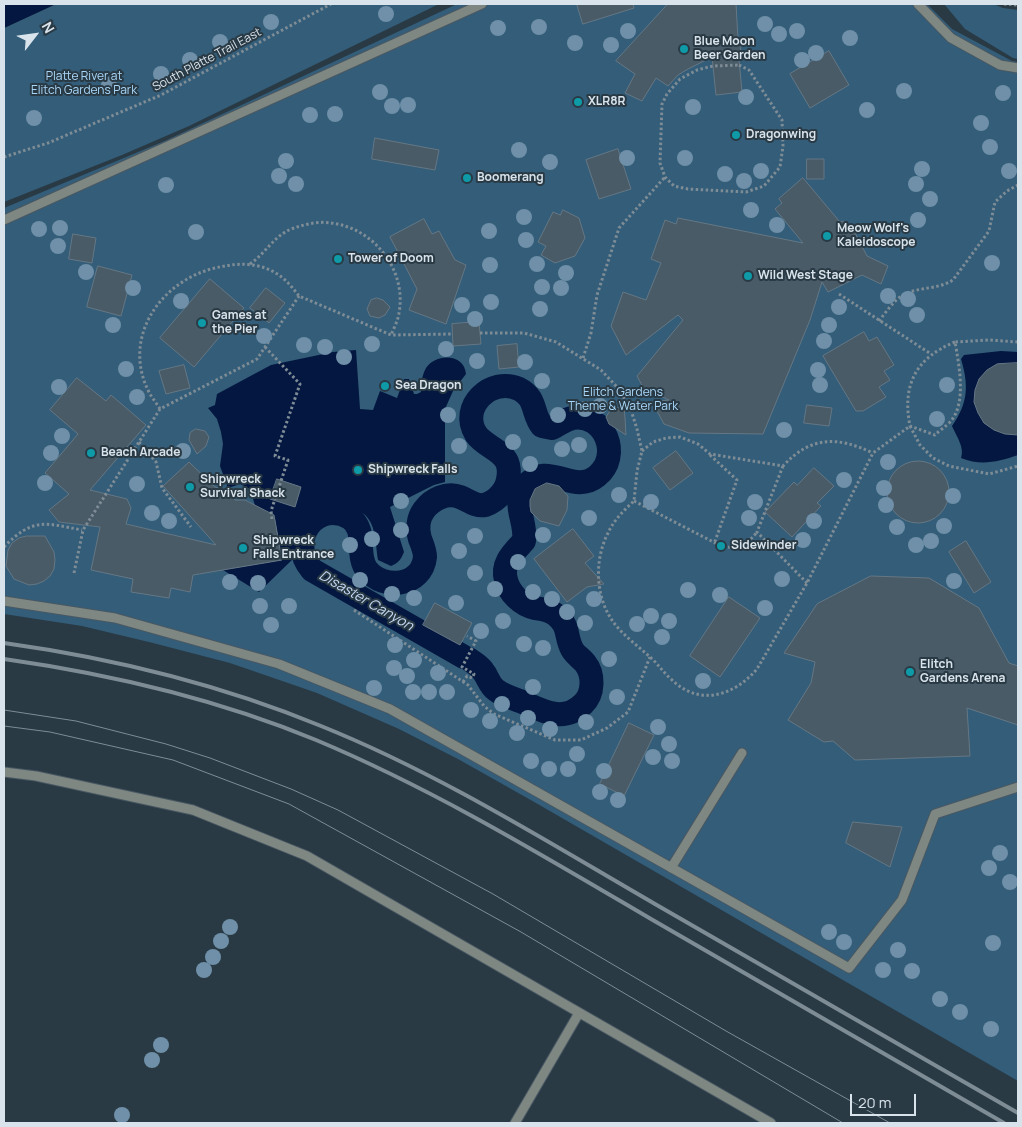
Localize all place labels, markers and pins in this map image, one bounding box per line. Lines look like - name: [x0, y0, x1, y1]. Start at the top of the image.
- place label: Blue Moon Beer Garden: [694, 35, 766, 63]
- marker: Blue Moon Beer Garden: [678, 43, 690, 55]
- place label: XLR8R: [588, 95, 625, 109]
- marker: XLR8R: [572, 96, 584, 108]
- place label: Dragonwing: [746, 128, 816, 142]
- marker: Dragonwing: [730, 129, 742, 141]
- place label: Boomerang: [477, 171, 544, 185]
- marker: Boomerang: [461, 172, 473, 184]
- place label: Meow Wolf's Kaleidoscope: [837, 222, 916, 250]
- marker: Meow Wolf's Kaleidoscope: [821, 230, 833, 242]
- place label: Tower of Doom: [348, 252, 434, 266]
- marker: Tower of Doom: [332, 253, 344, 265]
- place label: Wild West Stage: [758, 269, 853, 283]
- marker: Wild West Stage: [742, 270, 754, 282]
- place label: Games at the Pier: [212, 309, 267, 337]
- marker: Games at the Pier: [196, 317, 208, 329]
- place label: Sea Dragon: [395, 379, 462, 393]
- marker: Sea Dragon: [379, 380, 391, 392]
- place label: Beach Arcade: [101, 446, 180, 460]
- marker: Beach Arcade: [85, 447, 97, 459]
- place label: Shipwreck Falls: [368, 463, 457, 477]
- marker: Shipwreck Falls: [352, 464, 364, 476]
- place label: Shipwreck Survival Shack: [200, 473, 285, 501]
- marker: Shipwreck Survival Shack: [184, 481, 196, 493]
- place label: Shipwreck Falls Entrance: [253, 534, 334, 562]
- place label: Sidewinder: [731, 539, 796, 553]
- marker: Sidewinder: [715, 540, 727, 552]
- marker: Shipwreck Falls Entrance: [237, 542, 249, 554]
- place label: Elitch Gardens Arena: [920, 658, 1005, 686]
- marker: Elitch Gardens Arena: [904, 666, 916, 678]

